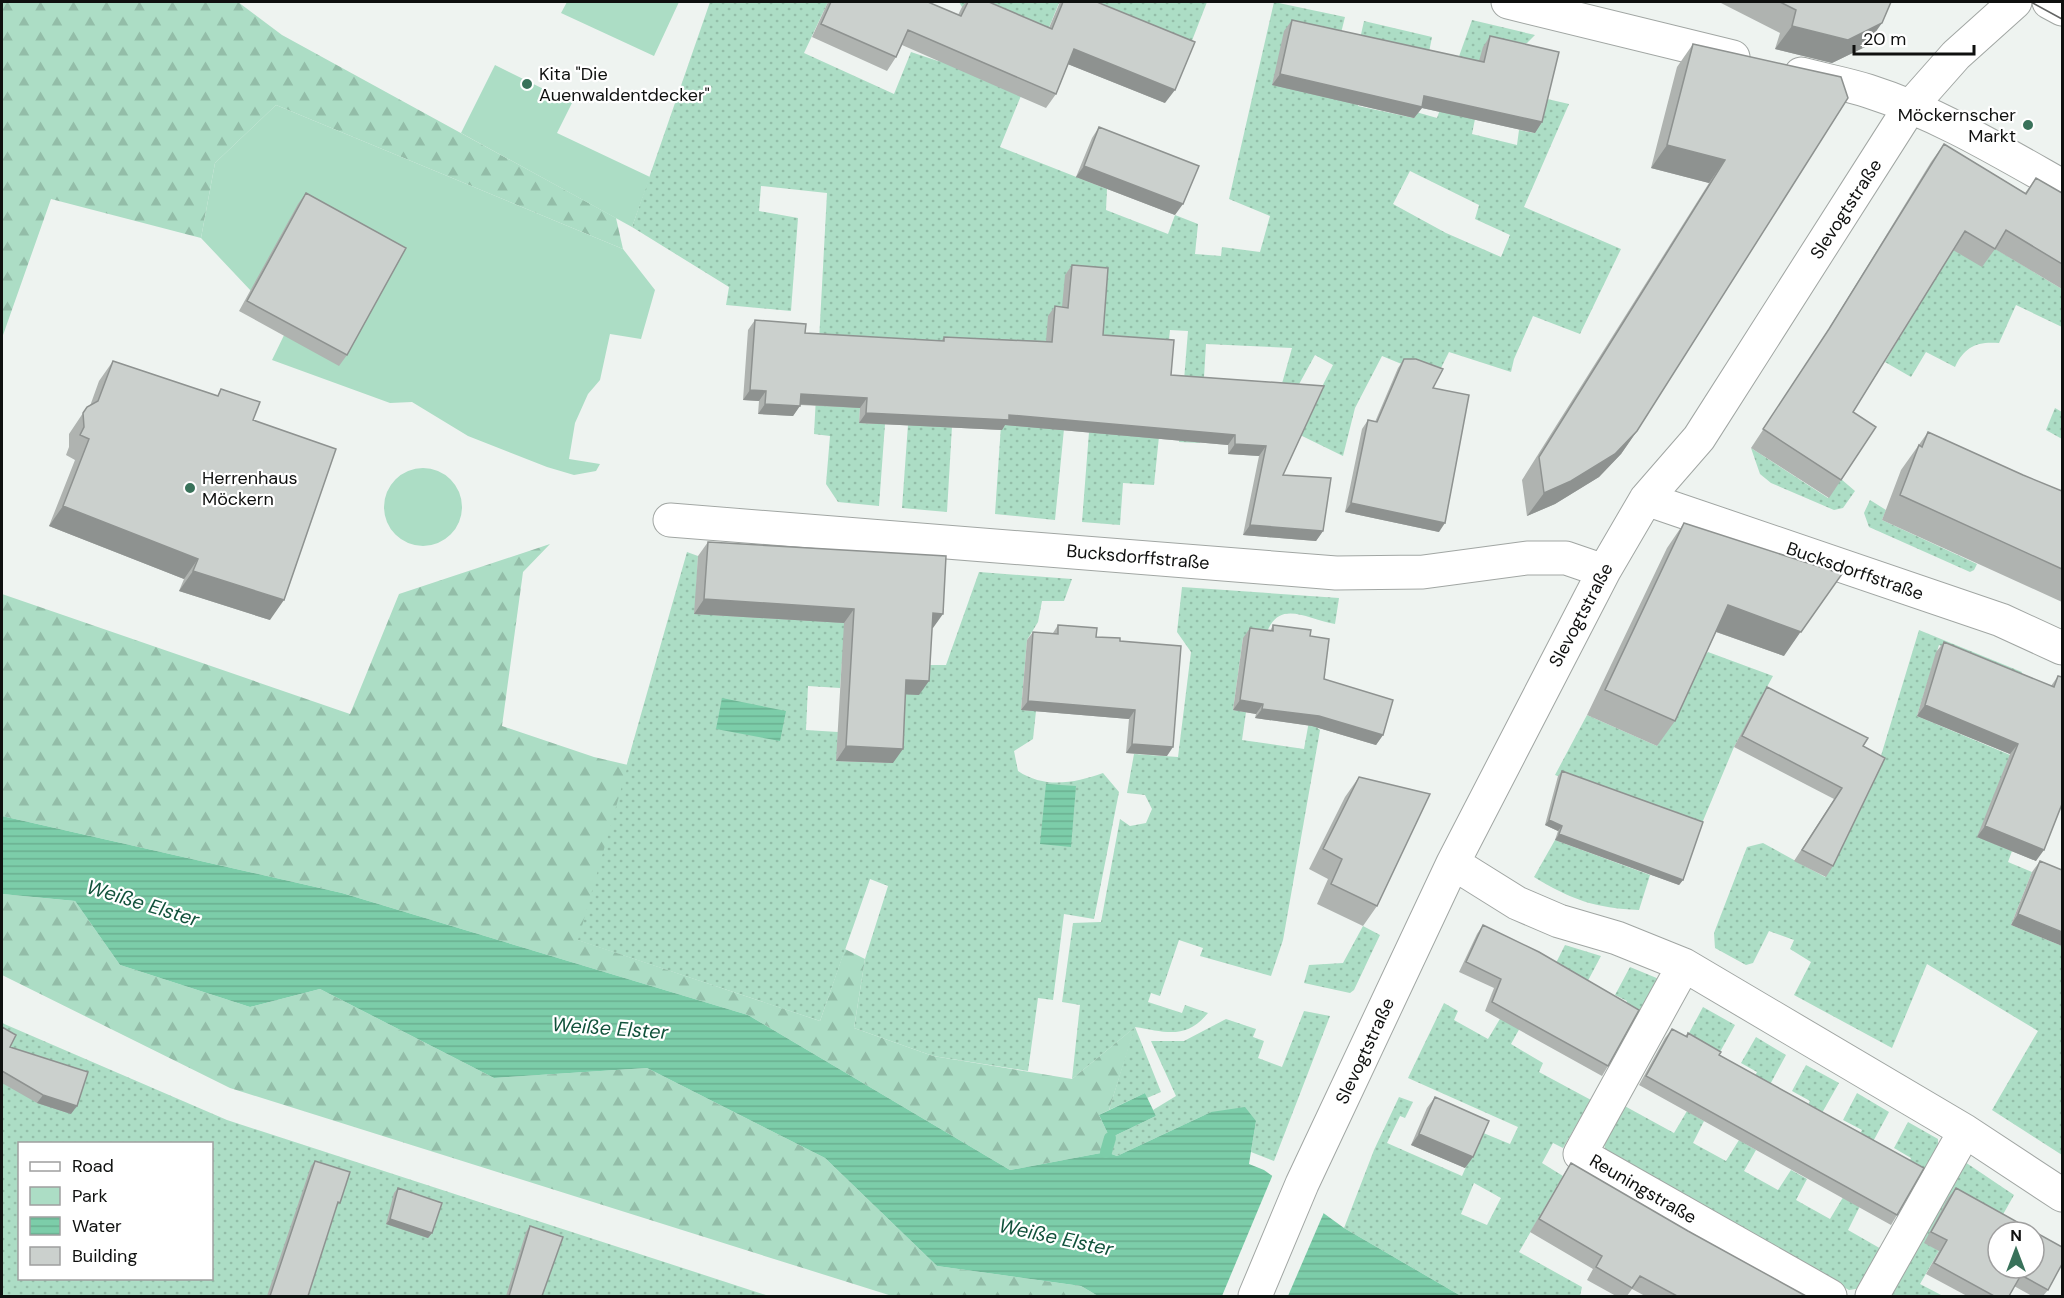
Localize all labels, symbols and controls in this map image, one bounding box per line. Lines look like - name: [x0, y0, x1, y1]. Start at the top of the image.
- scale bar: [1854, 18, 1974, 56]
- text: 20 m: [1863, 27, 1906, 51]
- place label: Kita "Die Auenwaldentdecker": [539, 62, 710, 107]
- marker: Kita "Die Auenwaldentdecker": [520, 77, 534, 91]
- place label: Möckernscher Markt: [1898, 103, 2016, 148]
- marker: Möckernscher Markt: [2021, 118, 2035, 132]
- street label: Slevogtstraße: [1805, 154, 1887, 264]
- place label: Herrenhaus Möckern: [202, 466, 298, 511]
- marker: Herrenhaus Möckern: [183, 481, 197, 495]
- street label: Bucksdorffstraße: [1783, 536, 1927, 606]
- street label: Bucksdorffstraße: [1065, 539, 1211, 575]
- street label: Slevogtstraße: [1543, 559, 1619, 671]
- water label: Weiße Elster: [84, 874, 203, 933]
- street label: Slevogtstraße: [1330, 994, 1400, 1108]
- water label: Weiße Elster: [551, 1011, 670, 1045]
- legend: [18, 1142, 213, 1280]
- street label: Reuningstraße: [1585, 1149, 1701, 1229]
- text: Road: [72, 1154, 114, 1178]
- text: Park: [72, 1184, 108, 1208]
- water label: Weiße Elster: [996, 1212, 1116, 1262]
- text: Water: [72, 1214, 122, 1238]
- north arrow: [1986, 1220, 2046, 1280]
- text: N: [2010, 1225, 2022, 1246]
- text: Building: [72, 1244, 137, 1268]

